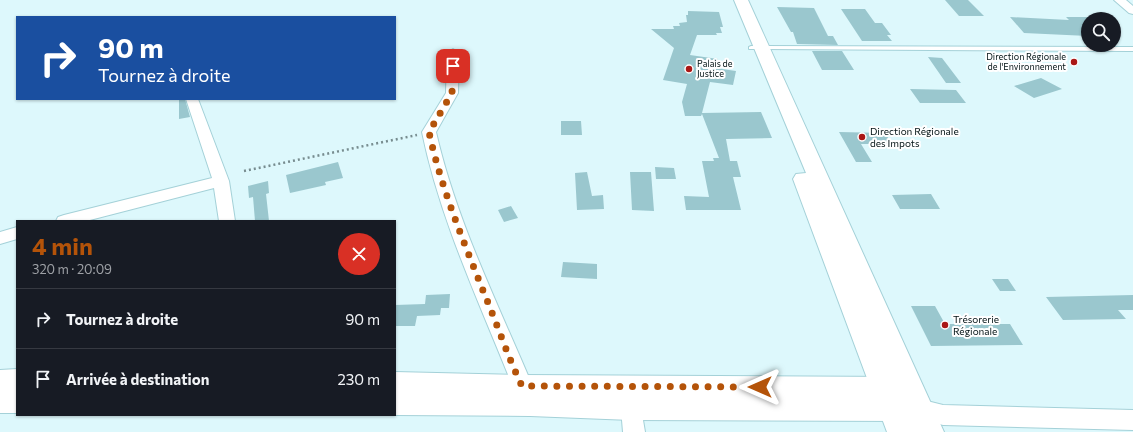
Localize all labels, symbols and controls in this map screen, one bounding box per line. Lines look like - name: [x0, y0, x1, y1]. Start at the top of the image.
- map controls: [1081, 12, 1121, 52]
- button: search: [1081, 12, 1121, 52]
- text: 90 m: [98, 30, 164, 64]
- icon: right: [32, 32, 84, 84]
- pin: [436, 49, 470, 83]
- place label: Direction Régionale de l'Environnement: [986, 51, 1066, 72]
- icon: arrive: [442, 55, 464, 77]
- marker: Direction Régionale de l'Environnement: [1069, 57, 1079, 67]
- place label: Palais de Justice: [697, 58, 733, 79]
- text: Tournez à droite: [98, 64, 231, 86]
- marker: Palais de Justice: [684, 64, 694, 74]
- place label: Direction Régionale des Impots: [870, 125, 959, 149]
- marker: Direction Régionale des Impots: [857, 132, 867, 142]
- text: 4 min: [32, 231, 93, 260]
- button: close: [338, 233, 380, 275]
- text: 320 m · 20:09: [32, 261, 112, 277]
- icon: right: [32, 308, 54, 330]
- text: Tournez à droite: [66, 310, 178, 328]
- text: 90 m: [345, 310, 380, 328]
- place label: Trésorerie Régionale: [953, 313, 999, 337]
- marker: Trésorerie Régionale: [940, 320, 950, 330]
- position arrow: [739, 366, 781, 408]
- icon: arrive: [32, 368, 54, 390]
- text: Arrivée à destination: [66, 370, 209, 388]
- text: 230 m: [337, 370, 380, 388]

